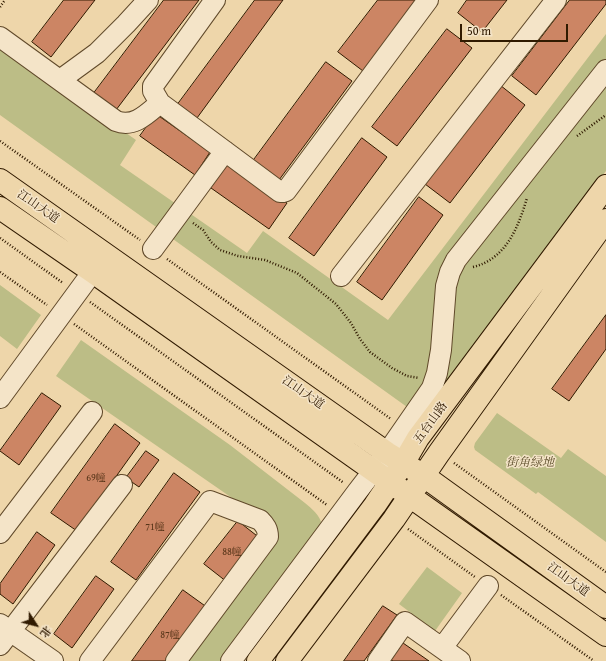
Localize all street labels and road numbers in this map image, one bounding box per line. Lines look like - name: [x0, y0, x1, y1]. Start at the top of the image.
- street label: 江山大道: [14, 187, 62, 227]
- street label: 江山大道: [279, 373, 327, 413]
- street label: 五台山路: [411, 399, 451, 447]
- street label: 江山大道: [544, 560, 592, 600]

